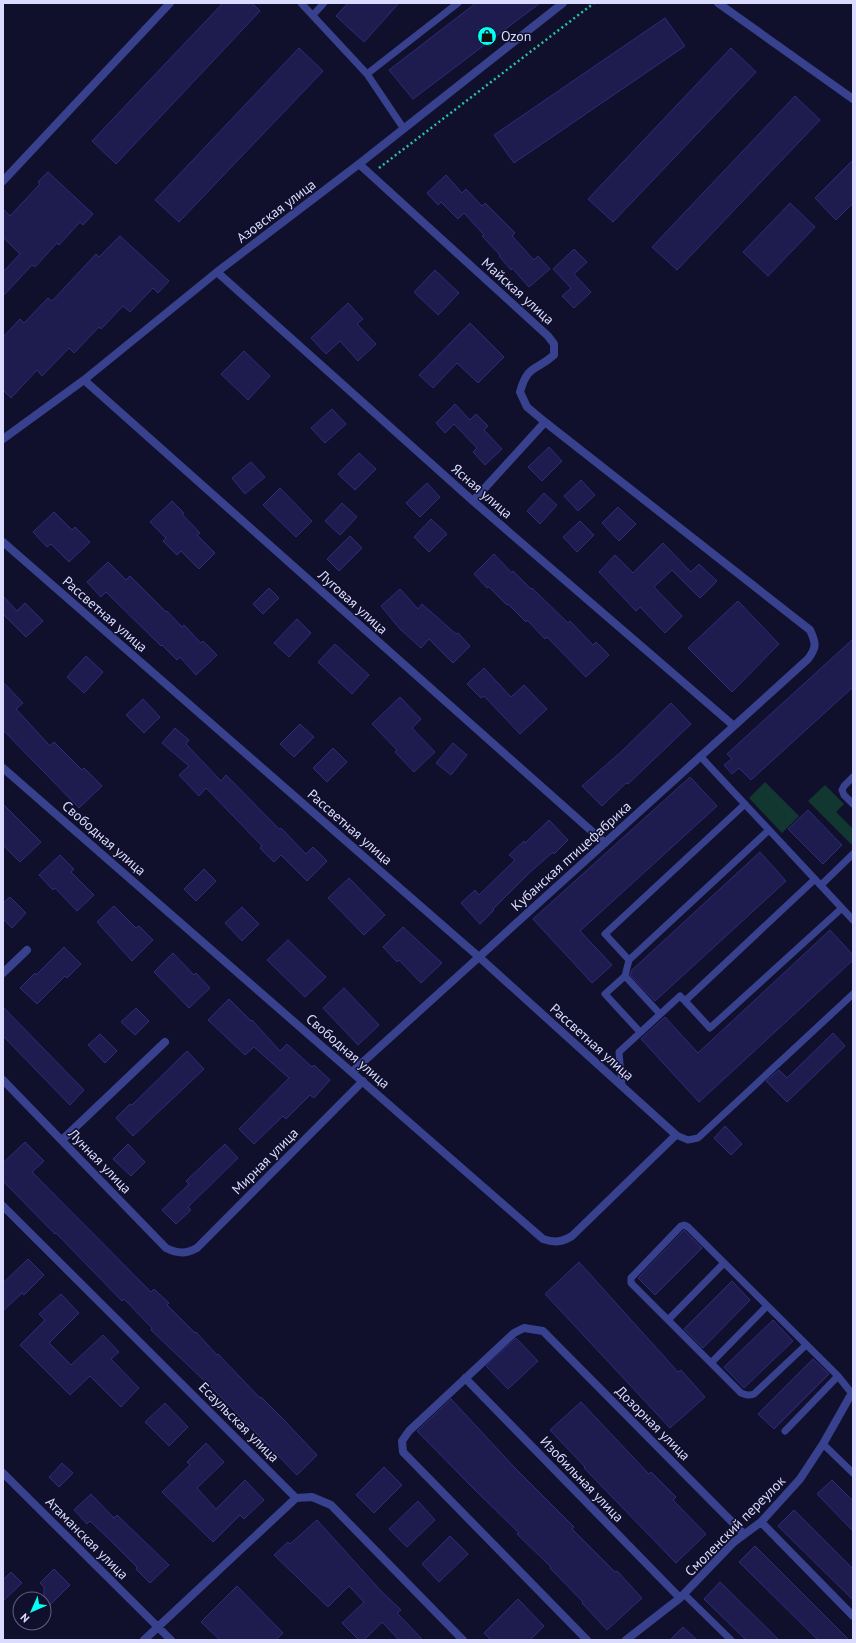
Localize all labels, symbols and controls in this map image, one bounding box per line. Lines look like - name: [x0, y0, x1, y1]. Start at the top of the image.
- shop icon: Ozon: [476, 25, 498, 47]
- place label: Ozon: [501, 27, 531, 45]
- street label: Азовская улица: [233, 175, 319, 247]
- street label: Майская улица: [478, 254, 558, 328]
- street label: Ясная улица: [448, 460, 516, 522]
- street label: Луговая улица: [314, 565, 392, 638]
- street label: Рассветная улица: [59, 572, 151, 656]
- street label: Рассветная улица: [304, 785, 396, 869]
- street label: Свободная улица: [58, 797, 150, 879]
- street label: Кубанская птицефабрика: [507, 797, 635, 915]
- street label: Рассветная улица: [546, 1000, 638, 1084]
- street label: Свободная улица: [302, 1010, 394, 1092]
- street label: Лунная улица: [64, 1124, 135, 1197]
- street label: Мирная улица: [228, 1124, 302, 1198]
- street label: Есаульская улица: [195, 1378, 283, 1466]
- street label: Дозорная улица: [612, 1382, 694, 1464]
- street label: Изобильная улица: [536, 1432, 628, 1526]
- street label: Смоленский переулок: [681, 1472, 789, 1580]
- street label: Атаманская улица: [42, 1493, 132, 1583]
- north arrow: [12, 1591, 52, 1631]
- text: N: [17, 1611, 32, 1626]

